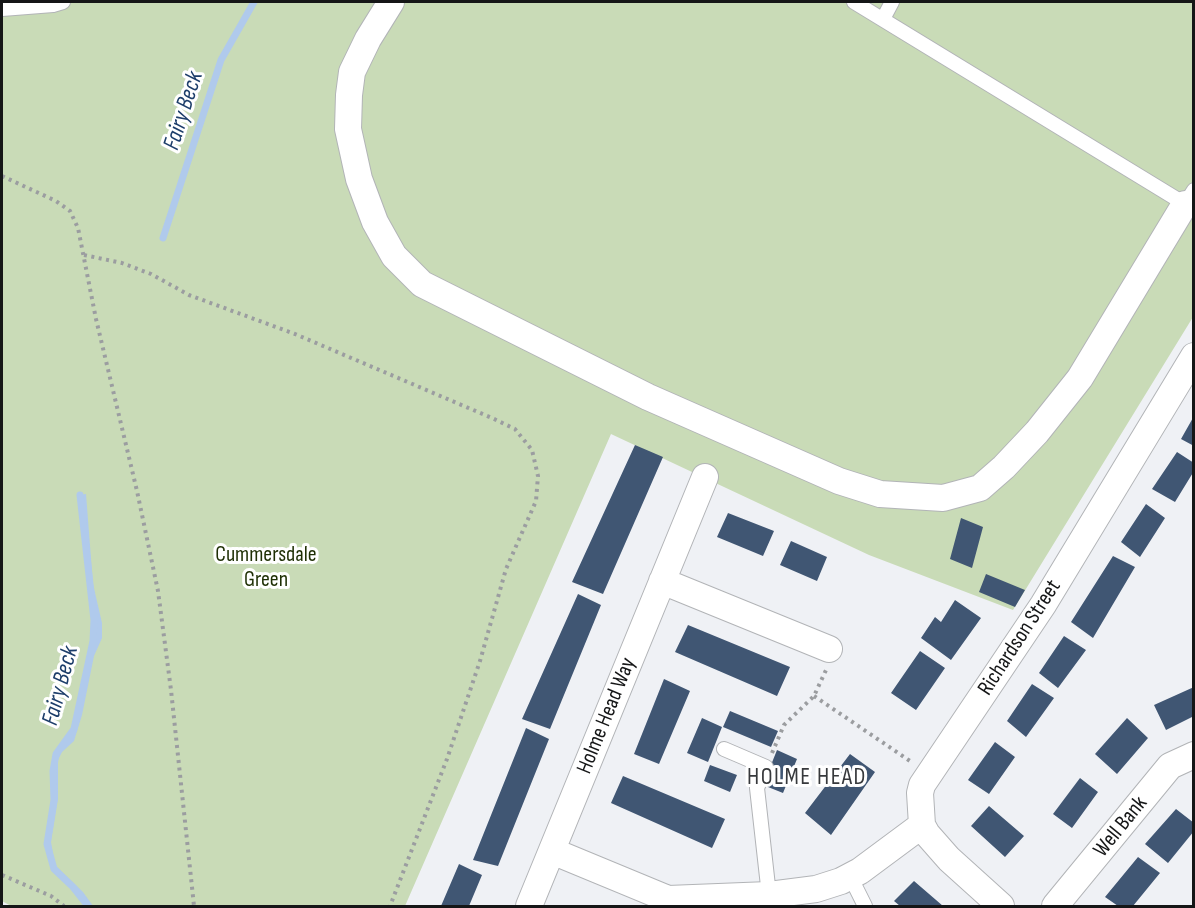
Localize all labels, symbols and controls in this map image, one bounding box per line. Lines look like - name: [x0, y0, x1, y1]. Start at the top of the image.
- water label: Fairy Beck: [158, 68, 210, 154]
- park label: Cummersdale Green: [215, 542, 317, 594]
- street label: Richardson Street: [973, 575, 1067, 701]
- water label: Fairy Beck: [37, 643, 85, 729]
- street label: Holme Head Way: [572, 654, 642, 778]
- district label: HOLME HEAD: [747, 764, 867, 792]
- street label: Well Bank: [1089, 791, 1153, 863]

